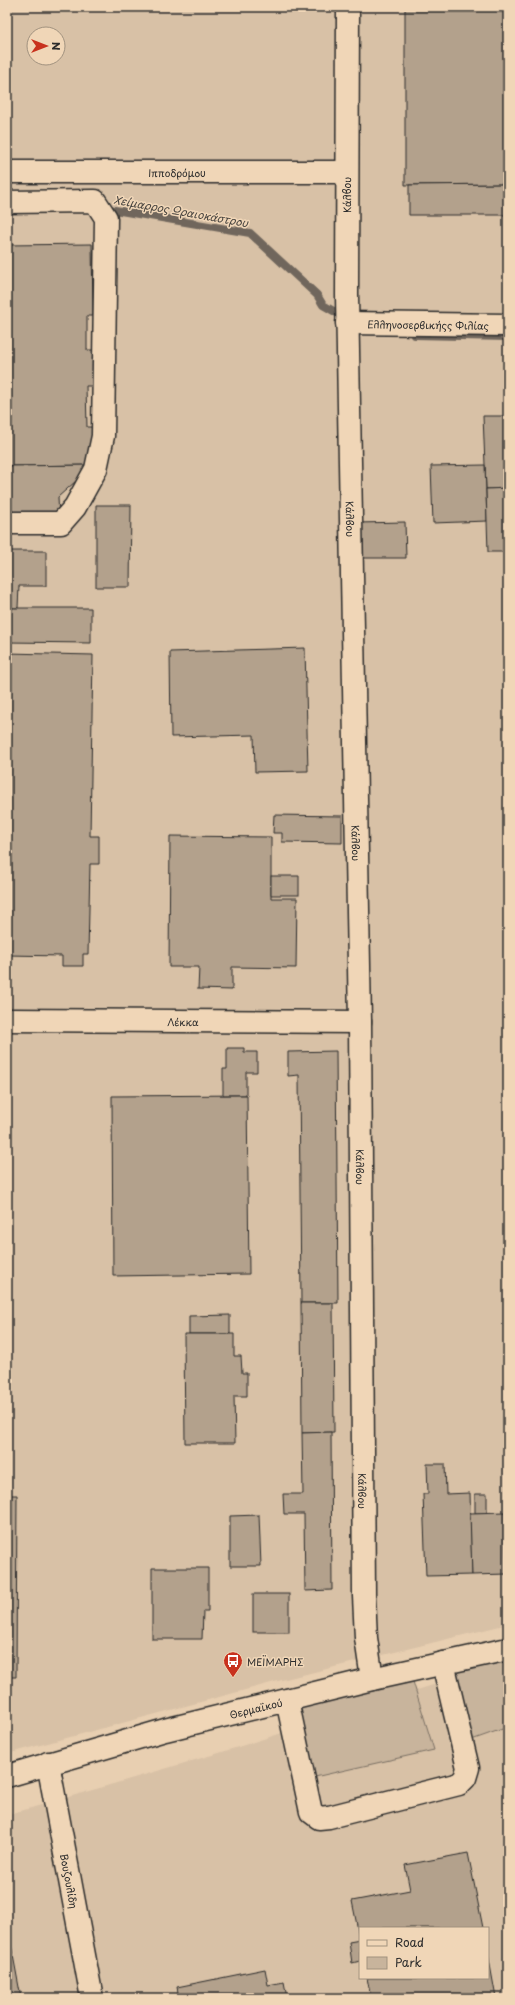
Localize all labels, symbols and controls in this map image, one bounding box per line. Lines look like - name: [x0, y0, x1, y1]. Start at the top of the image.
- north arrow: [26, 26, 66, 66]
- text: N: [48, 42, 65, 51]
- street label: Ιπποδρόμου: [148, 165, 206, 180]
- street label: Κάλβου: [339, 177, 354, 213]
- water label: Χείμαρρος Ωραιοκάστρου: [113, 191, 250, 231]
- street label: Ελληνοσερβικήςς Φιλίας: [367, 316, 489, 332]
- street label: Κάλβου: [343, 501, 359, 537]
- street label: Κάλβου: [349, 825, 365, 861]
- street label: Λέκκα: [167, 1013, 199, 1029]
- street label: Κάλβου: [353, 1149, 369, 1185]
- street label: Κάλβου: [356, 1473, 371, 1509]
- bus stop icon: ΜΕΪΜΑΡΗΣ: [222, 1650, 244, 1678]
- place label: ΜΕΪΜΑΡΗΣ: [247, 1654, 303, 1669]
- street label: Θερμαϊκού: [228, 1694, 284, 1721]
- street label: Βουζουλίδη: [58, 1852, 83, 1910]
- legend: [359, 1927, 489, 1979]
- text: Road: [395, 1933, 424, 1951]
- text: Park: [395, 1953, 422, 1971]

